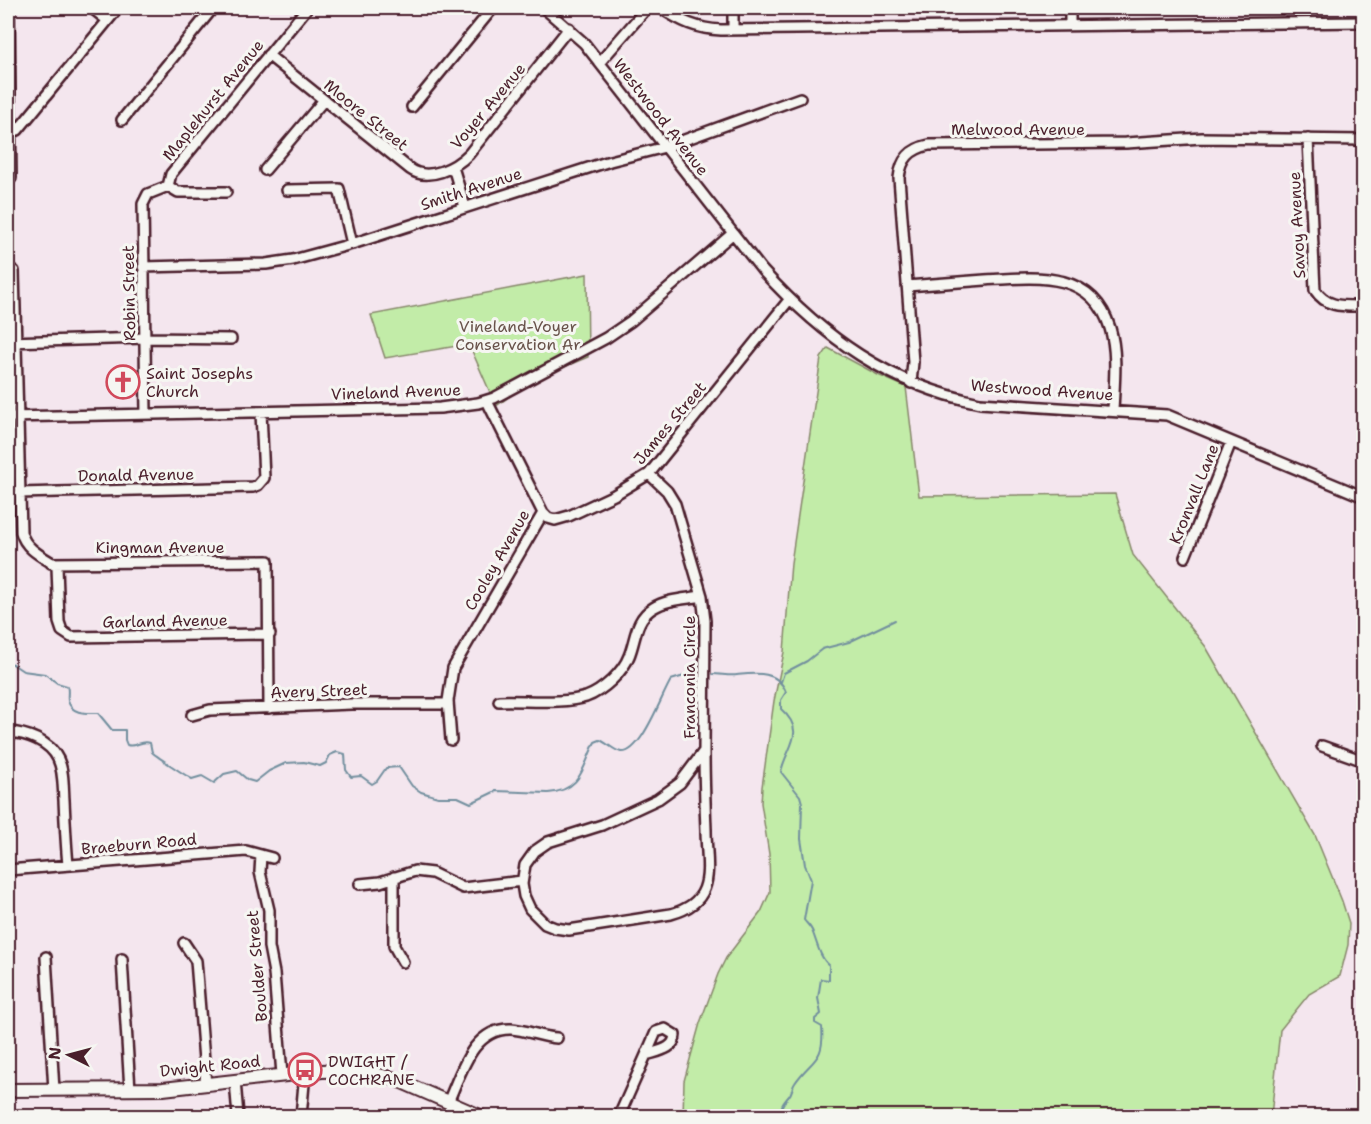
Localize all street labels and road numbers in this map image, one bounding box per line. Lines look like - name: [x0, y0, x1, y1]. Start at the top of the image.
- street label: Maplehurst Avenue: [158, 35, 268, 165]
- street label: Westwood Avenue: [609, 54, 713, 180]
- street label: Voyer Avenue: [446, 58, 530, 154]
- street label: Moore Street: [319, 75, 413, 155]
- street label: Melwood Avenue: [951, 119, 1085, 140]
- street label: Smith Avenue: [418, 163, 524, 215]
- street label: Savoy Avenue: [1284, 171, 1310, 279]
- street label: Robin Street: [118, 245, 140, 341]
- street label: Westwood Avenue: [970, 375, 1114, 405]
- street label: James Street: [629, 377, 711, 469]
- street label: Vineland Avenue: [331, 379, 461, 405]
- street label: Kronvall Lane: [1164, 441, 1224, 547]
- street label: Donald Avenue: [78, 463, 194, 487]
- street label: Cooley Avenue: [460, 506, 534, 614]
- street label: Kingman Avenue: [95, 537, 225, 558]
- street label: Garland Avenue: [102, 609, 228, 633]
- street label: Franconia Circle: [679, 615, 700, 739]
- street label: Avery Street: [270, 679, 368, 703]
- street label: Braeburn Road: [80, 828, 198, 860]
- street label: Boulder Street: [242, 909, 272, 1023]
- street label: Dwight Road: [159, 1050, 261, 1082]

